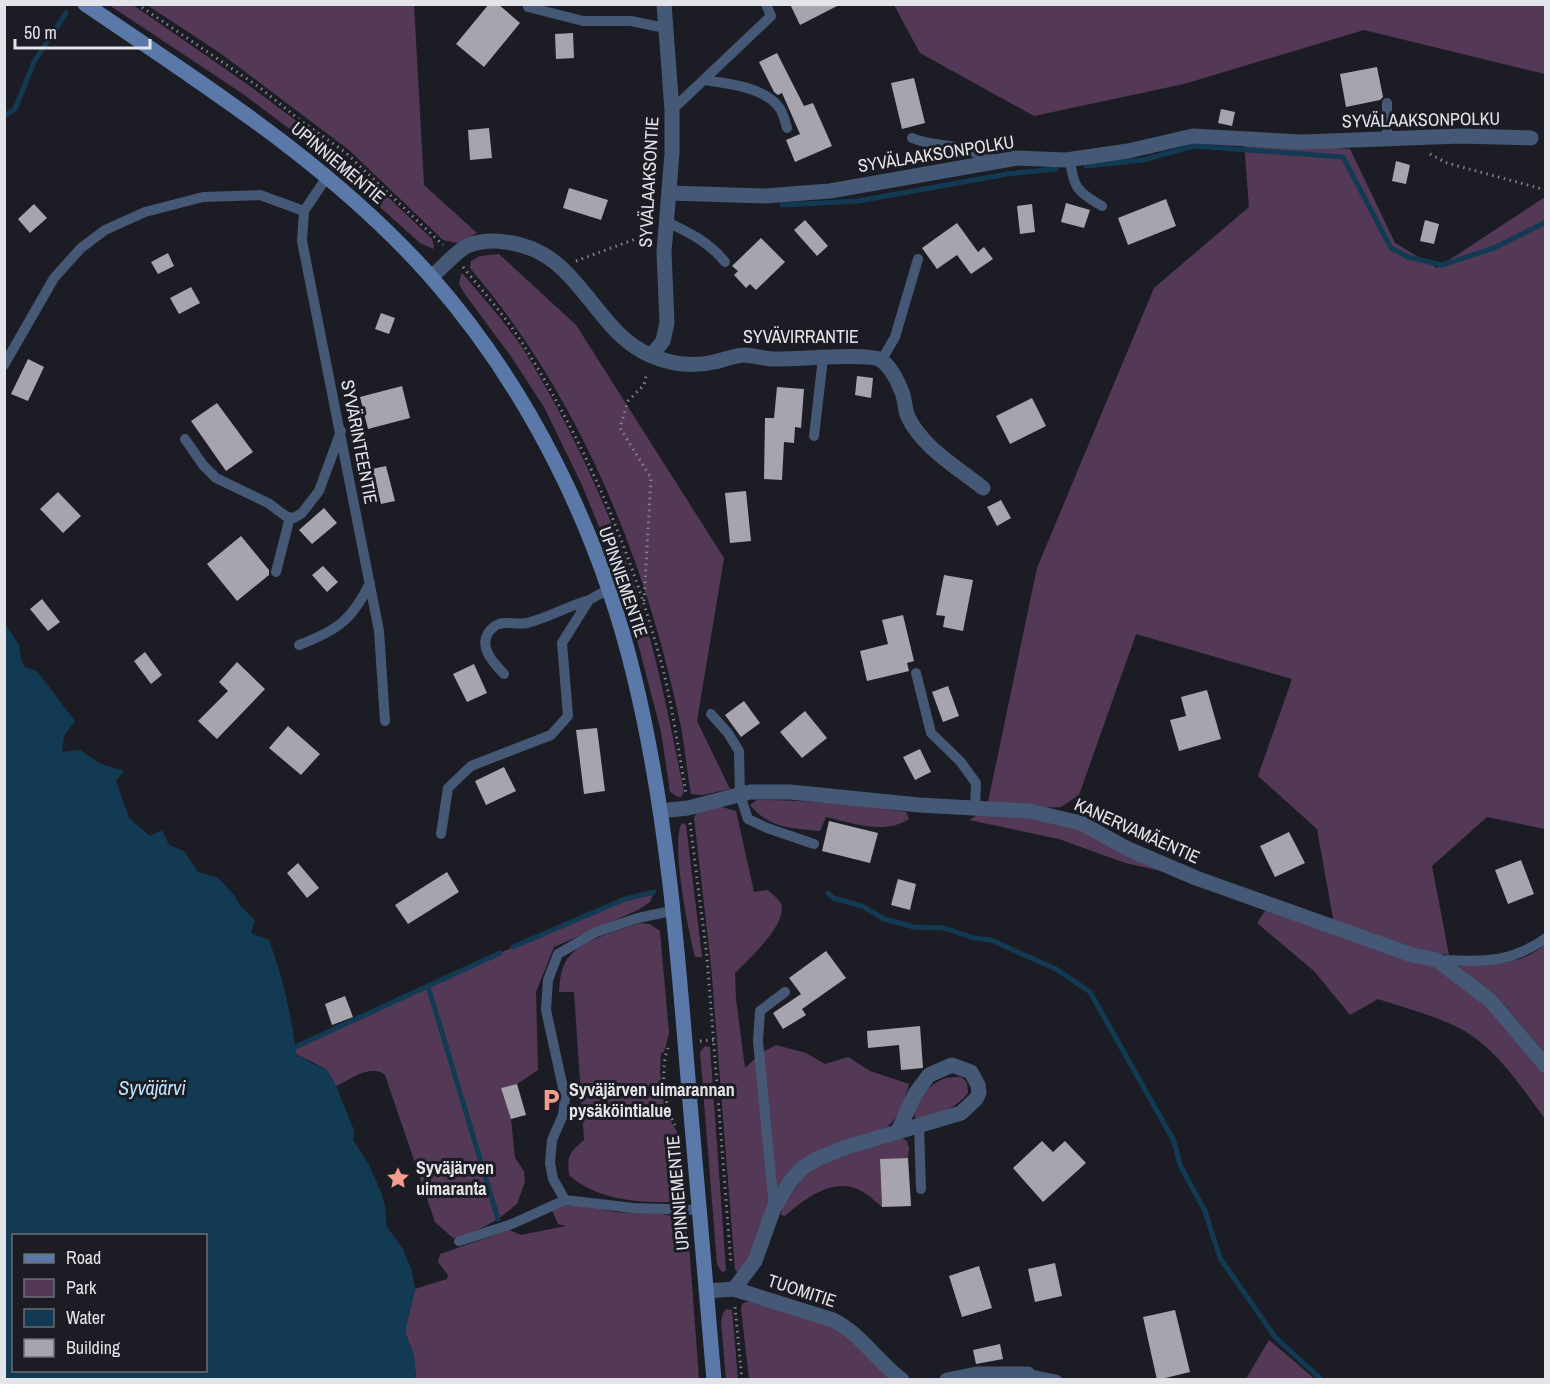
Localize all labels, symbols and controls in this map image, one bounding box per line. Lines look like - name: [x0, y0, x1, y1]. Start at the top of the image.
- scale bar: [15, 12, 150, 50]
- text: 50 m: [24, 20, 57, 45]
- street label: SYVÄLAAKSONPOLKU: [1342, 106, 1500, 133]
- street label: UPINNIEMENTIE: [286, 116, 391, 209]
- street label: SYVÄLAAKSONTIE: [633, 116, 664, 248]
- street label: SYVÄLAAKSONPOLKU: [856, 129, 1016, 178]
- street label: SYVÄVIRRANTIE: [743, 324, 859, 349]
- street label: SYVÄRINTEENTIE: [335, 378, 384, 506]
- street label: UPINNIEMENTIE: [593, 523, 654, 641]
- street label: KANERVAMÄENTIE: [1071, 792, 1204, 869]
- water label: Syväjärvi: [118, 1074, 186, 1101]
- place label: Syväjärven uimarannan pysäköintialue: [569, 1077, 735, 1123]
- parking icon: Syväjärven uimarannan pysäköintialue: [538, 1087, 564, 1113]
- street label: UPINNIEMENTIE: [660, 1134, 695, 1252]
- place label: Syväjärven uimaranta: [416, 1155, 494, 1201]
- place icon: Syväjärven uimaranta: [385, 1165, 411, 1191]
- legend: [12, 1234, 207, 1372]
- text: Road: [66, 1245, 101, 1270]
- street label: TUOMITIE: [765, 1268, 840, 1313]
- text: Park: [66, 1275, 97, 1300]
- text: Water: [66, 1305, 105, 1330]
- text: Building: [66, 1335, 121, 1360]

